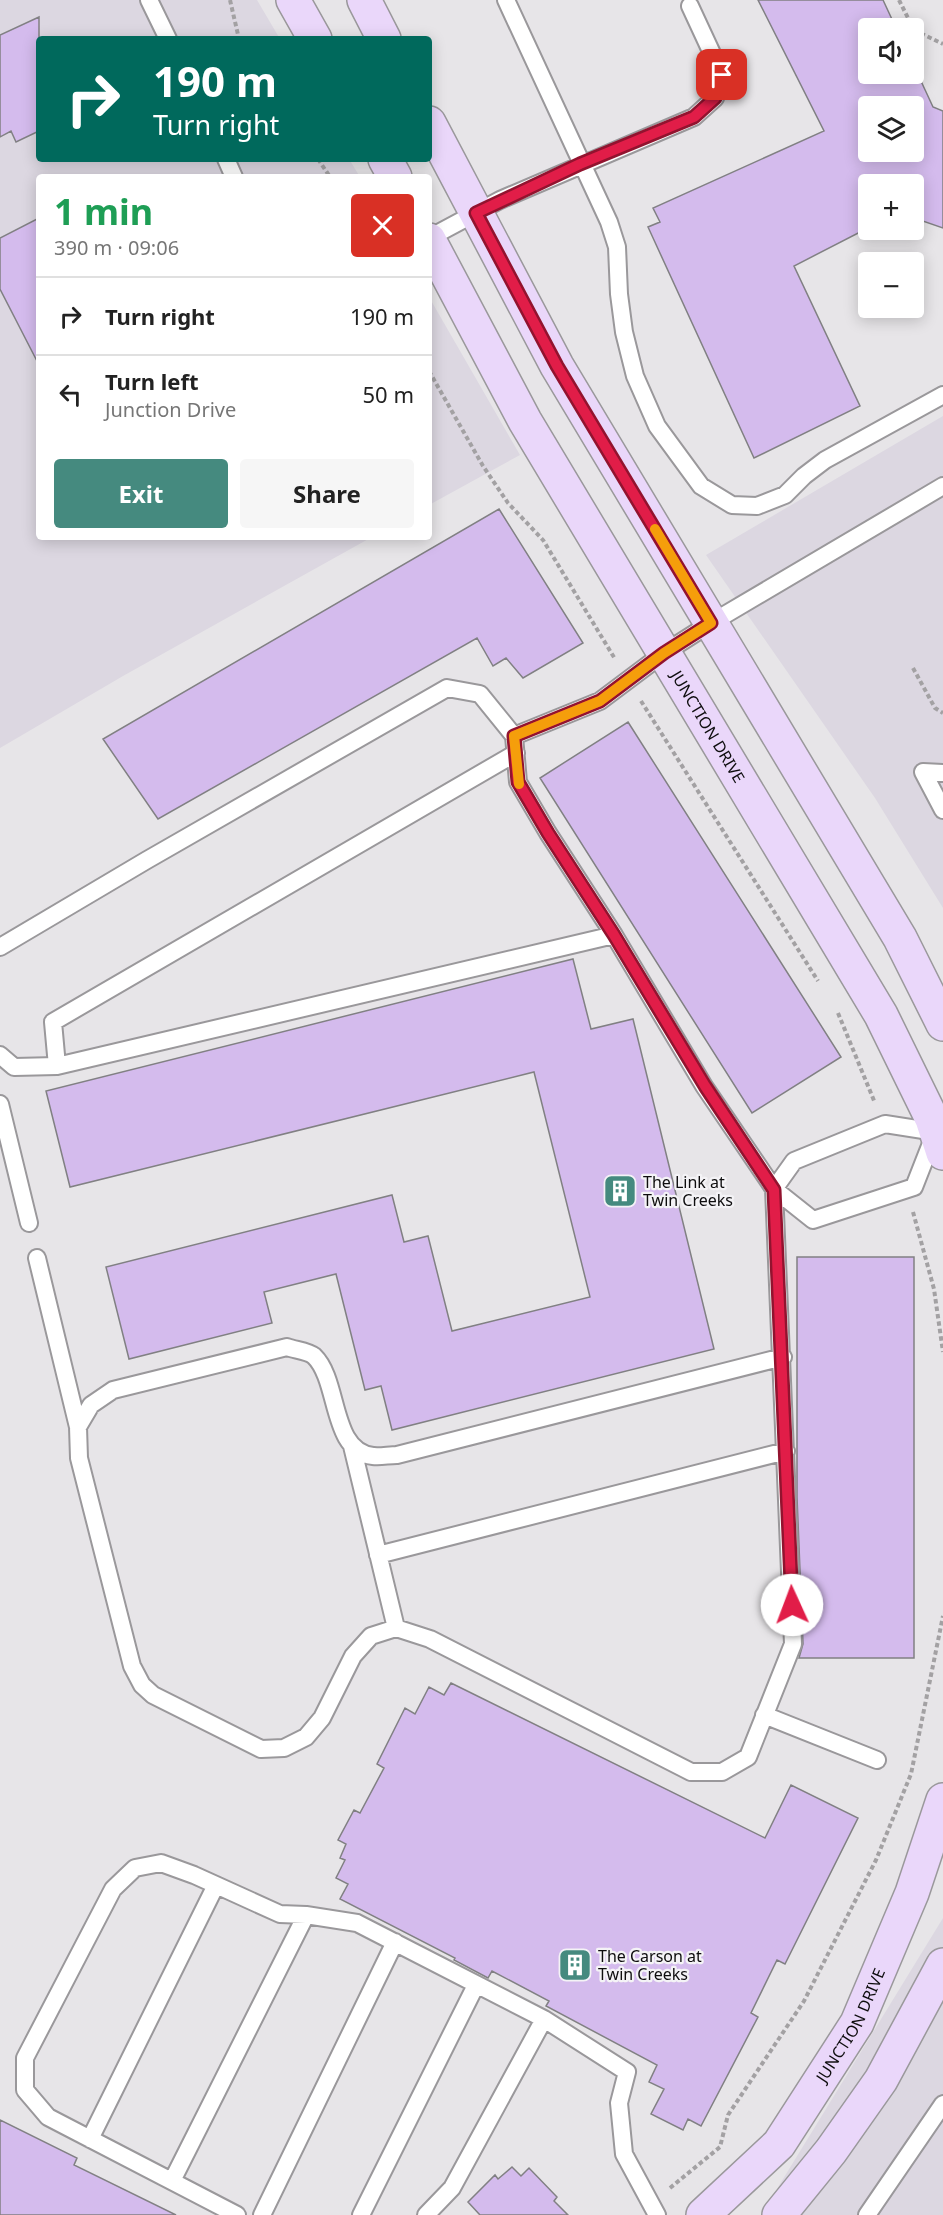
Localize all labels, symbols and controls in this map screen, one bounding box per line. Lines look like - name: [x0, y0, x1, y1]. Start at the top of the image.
- map controls: [858, 18, 924, 318]
- button: sound: [858, 18, 924, 84]
- pin: [696, 49, 747, 100]
- text: 190 m: [153, 52, 277, 109]
- icon: arrive: [705, 58, 738, 91]
- icon: right: [54, 60, 132, 138]
- button: layers: [858, 96, 924, 162]
- text: Turn right: [153, 106, 279, 143]
- button: +: [858, 174, 924, 240]
- text: 1 min: [54, 187, 153, 236]
- button: close: [351, 194, 414, 257]
- text: 390 m · 09:06: [54, 234, 179, 261]
- button: −: [858, 252, 924, 318]
- icon: right: [54, 300, 87, 333]
- text: Turn right: [105, 301, 215, 331]
- text: 190 m: [350, 301, 414, 331]
- text: Turn left: [105, 366, 199, 396]
- icon: left: [54, 378, 87, 411]
- text: 50 m: [363, 379, 414, 409]
- text: Junction Drive: [105, 396, 236, 423]
- button: Exit: [54, 459, 228, 528]
- button: Share: [240, 459, 414, 528]
- street label: JUNCTION DRIVE: [665, 665, 750, 787]
- place label: The Link at Twin Creeks: [643, 1171, 733, 1211]
- building icon: The Link at Twin Creeks: [602, 1173, 638, 1209]
- position arrow: [760, 1573, 824, 1637]
- place label: The Carson at Twin Creeks: [598, 1945, 702, 1985]
- building icon: The Carson at Twin Creeks: [557, 1947, 593, 1983]
- street label: JUNCTION DRIVE: [810, 1965, 890, 2088]

